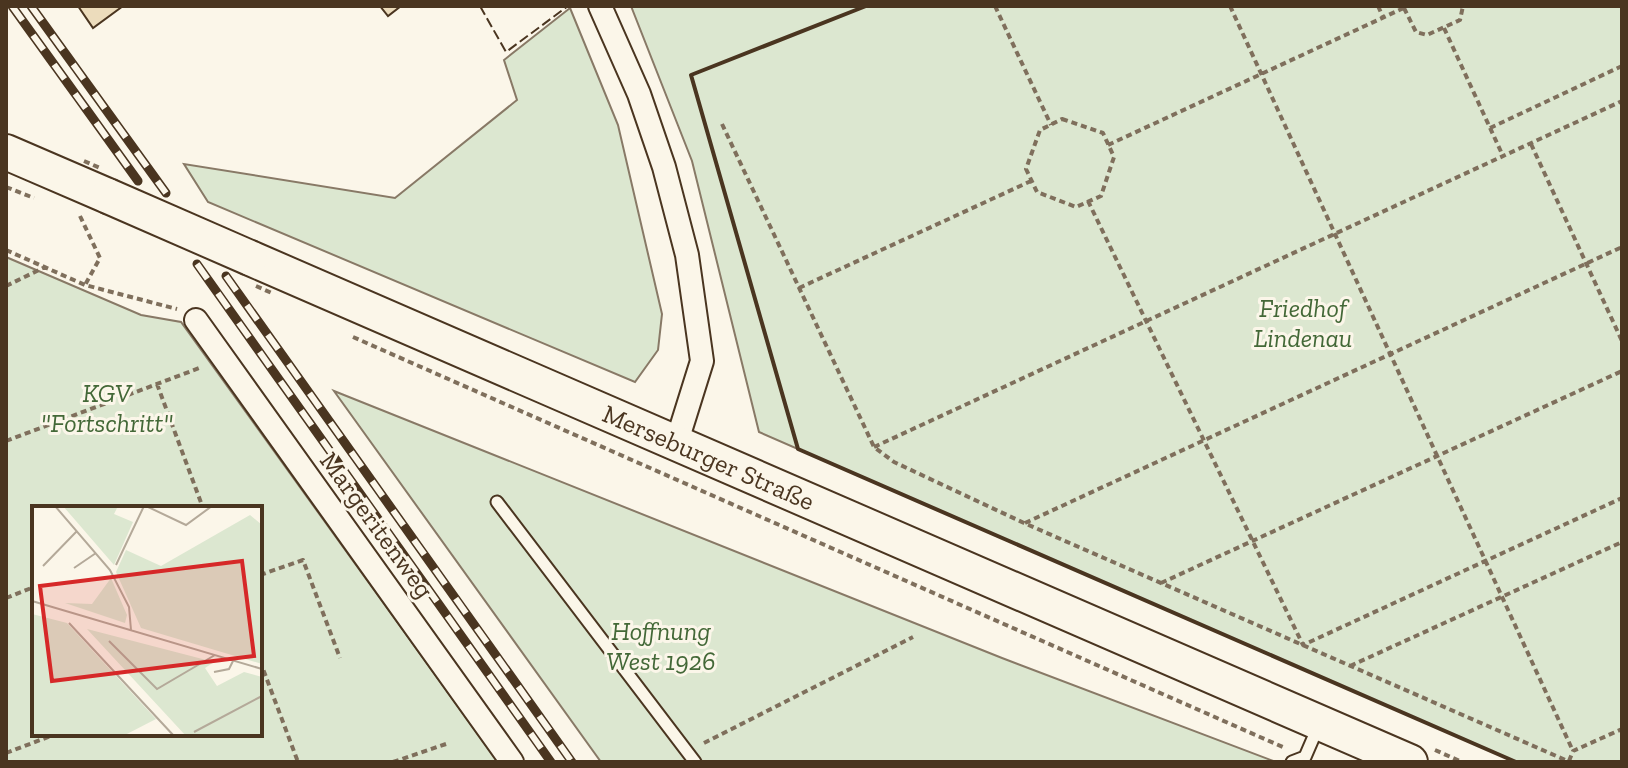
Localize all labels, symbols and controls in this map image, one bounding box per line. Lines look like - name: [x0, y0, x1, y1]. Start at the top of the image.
- park label: Friedhof Lindenau: [1254, 292, 1352, 354]
- park label: KGV "Fortschritt": [41, 377, 173, 439]
- street label: Merseburger Straße: [598, 397, 819, 517]
- street label: Margeritenweg: [313, 446, 441, 604]
- inset map: [32, 506, 262, 736]
- park label: Hoffnung West 1926: [606, 615, 716, 677]

